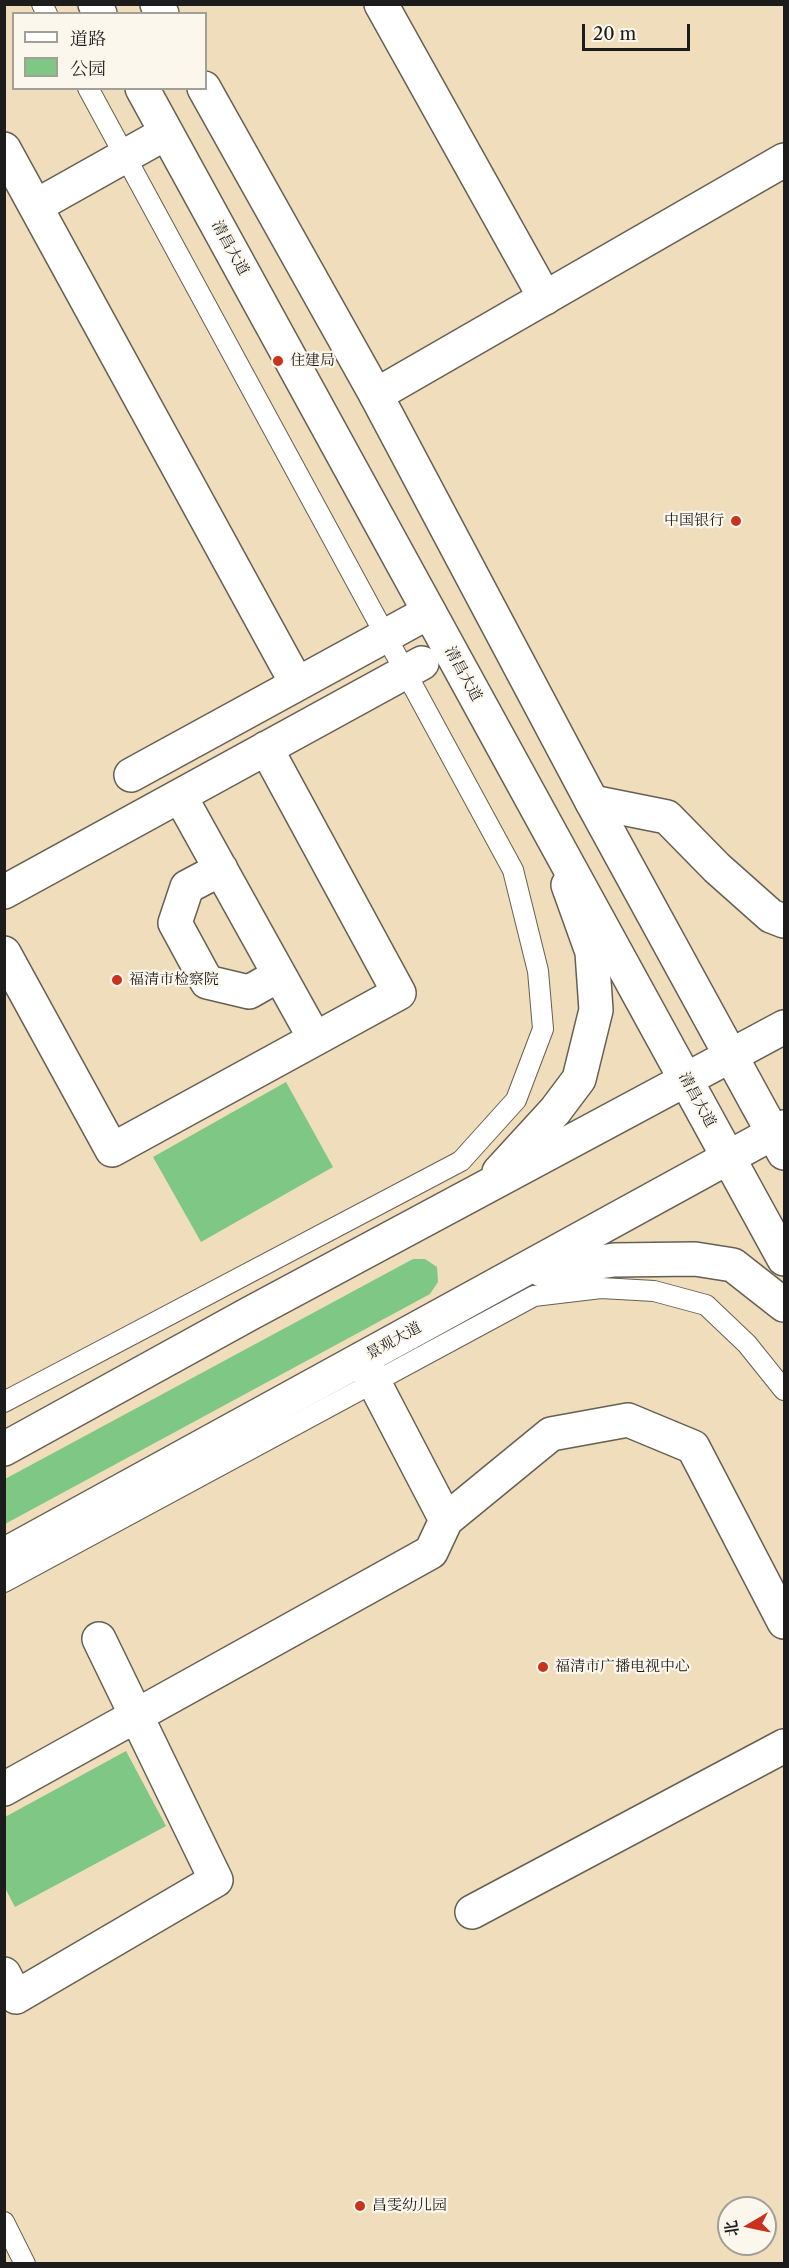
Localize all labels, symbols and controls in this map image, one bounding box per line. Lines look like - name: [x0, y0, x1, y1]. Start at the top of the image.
- legend: [12, 12, 207, 90]
- scale bar: [585, 12, 693, 50]
- text: 20 m: [593, 23, 636, 45]
- text: 道路: [70, 28, 106, 50]
- text: 公园: [70, 58, 106, 80]
- street label: 清昌大道: [208, 217, 252, 279]
- place label: 住建局: [290, 352, 335, 370]
- marker: 住建局: [271, 354, 285, 368]
- place label: 中国银行: [664, 512, 724, 530]
- marker: 中国银行: [729, 514, 743, 528]
- street label: 清昌大道: [441, 643, 485, 705]
- place label: 福清市检察院: [129, 971, 219, 989]
- marker: 福清市检察院: [110, 973, 124, 987]
- street label: 清昌大道: [675, 1069, 719, 1131]
- street label: 景观大道: [363, 1319, 425, 1363]
- place label: 福清市广播电视中心: [555, 1658, 690, 1676]
- marker: 福清市广播电视中心: [536, 1660, 550, 1674]
- north arrow: [717, 2196, 777, 2256]
- place label: 昌雯幼儿园: [372, 2197, 447, 2215]
- marker: 昌雯幼儿园: [353, 2199, 367, 2213]
- text: 北: [720, 2219, 742, 2238]

